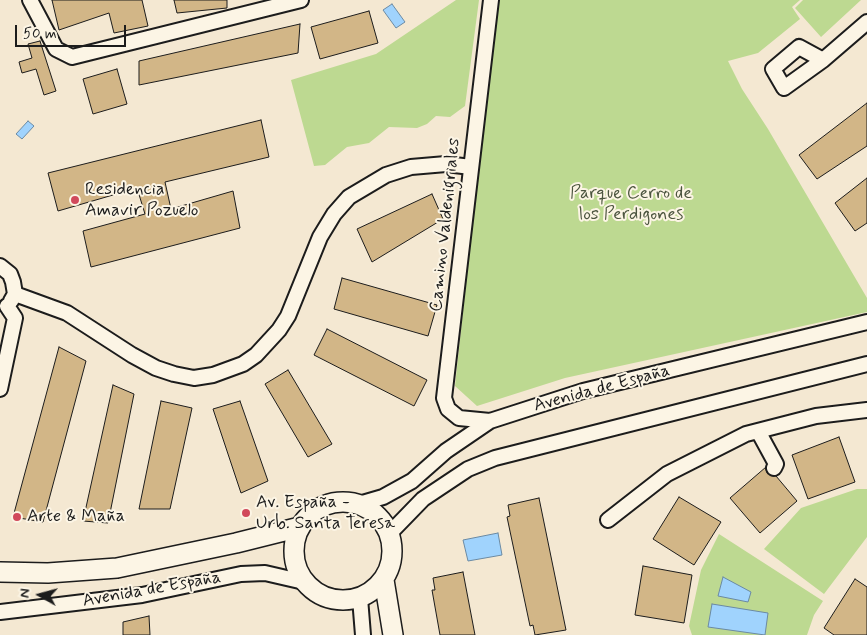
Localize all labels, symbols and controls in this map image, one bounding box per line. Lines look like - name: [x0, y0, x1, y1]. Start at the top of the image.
- scale bar: [18, 15, 129, 47]
- text: 50 m: [23, 24, 57, 44]
- street label: Camino Valdenigriales: [426, 137, 466, 313]
- place label: Residencia Amavir Pozuelo: [85, 179, 198, 222]
- park label: Parque Cerro de los Perdigones: [570, 183, 692, 225]
- marker: Residencia Amavir Pozuelo: [69, 194, 81, 206]
- street label: Avenida de España: [531, 360, 673, 418]
- place label: Av. España - Urb. Santa Teresa: [256, 492, 395, 534]
- place label: Arte & Maña: [27, 506, 125, 528]
- marker: Av. España - Urb. Santa Teresa: [240, 507, 252, 519]
- marker: Arte & Maña: [11, 511, 23, 523]
- street label: Avenida de España: [81, 567, 223, 613]
- north arrow: [15, 570, 65, 620]
- text: N: [16, 587, 35, 599]

